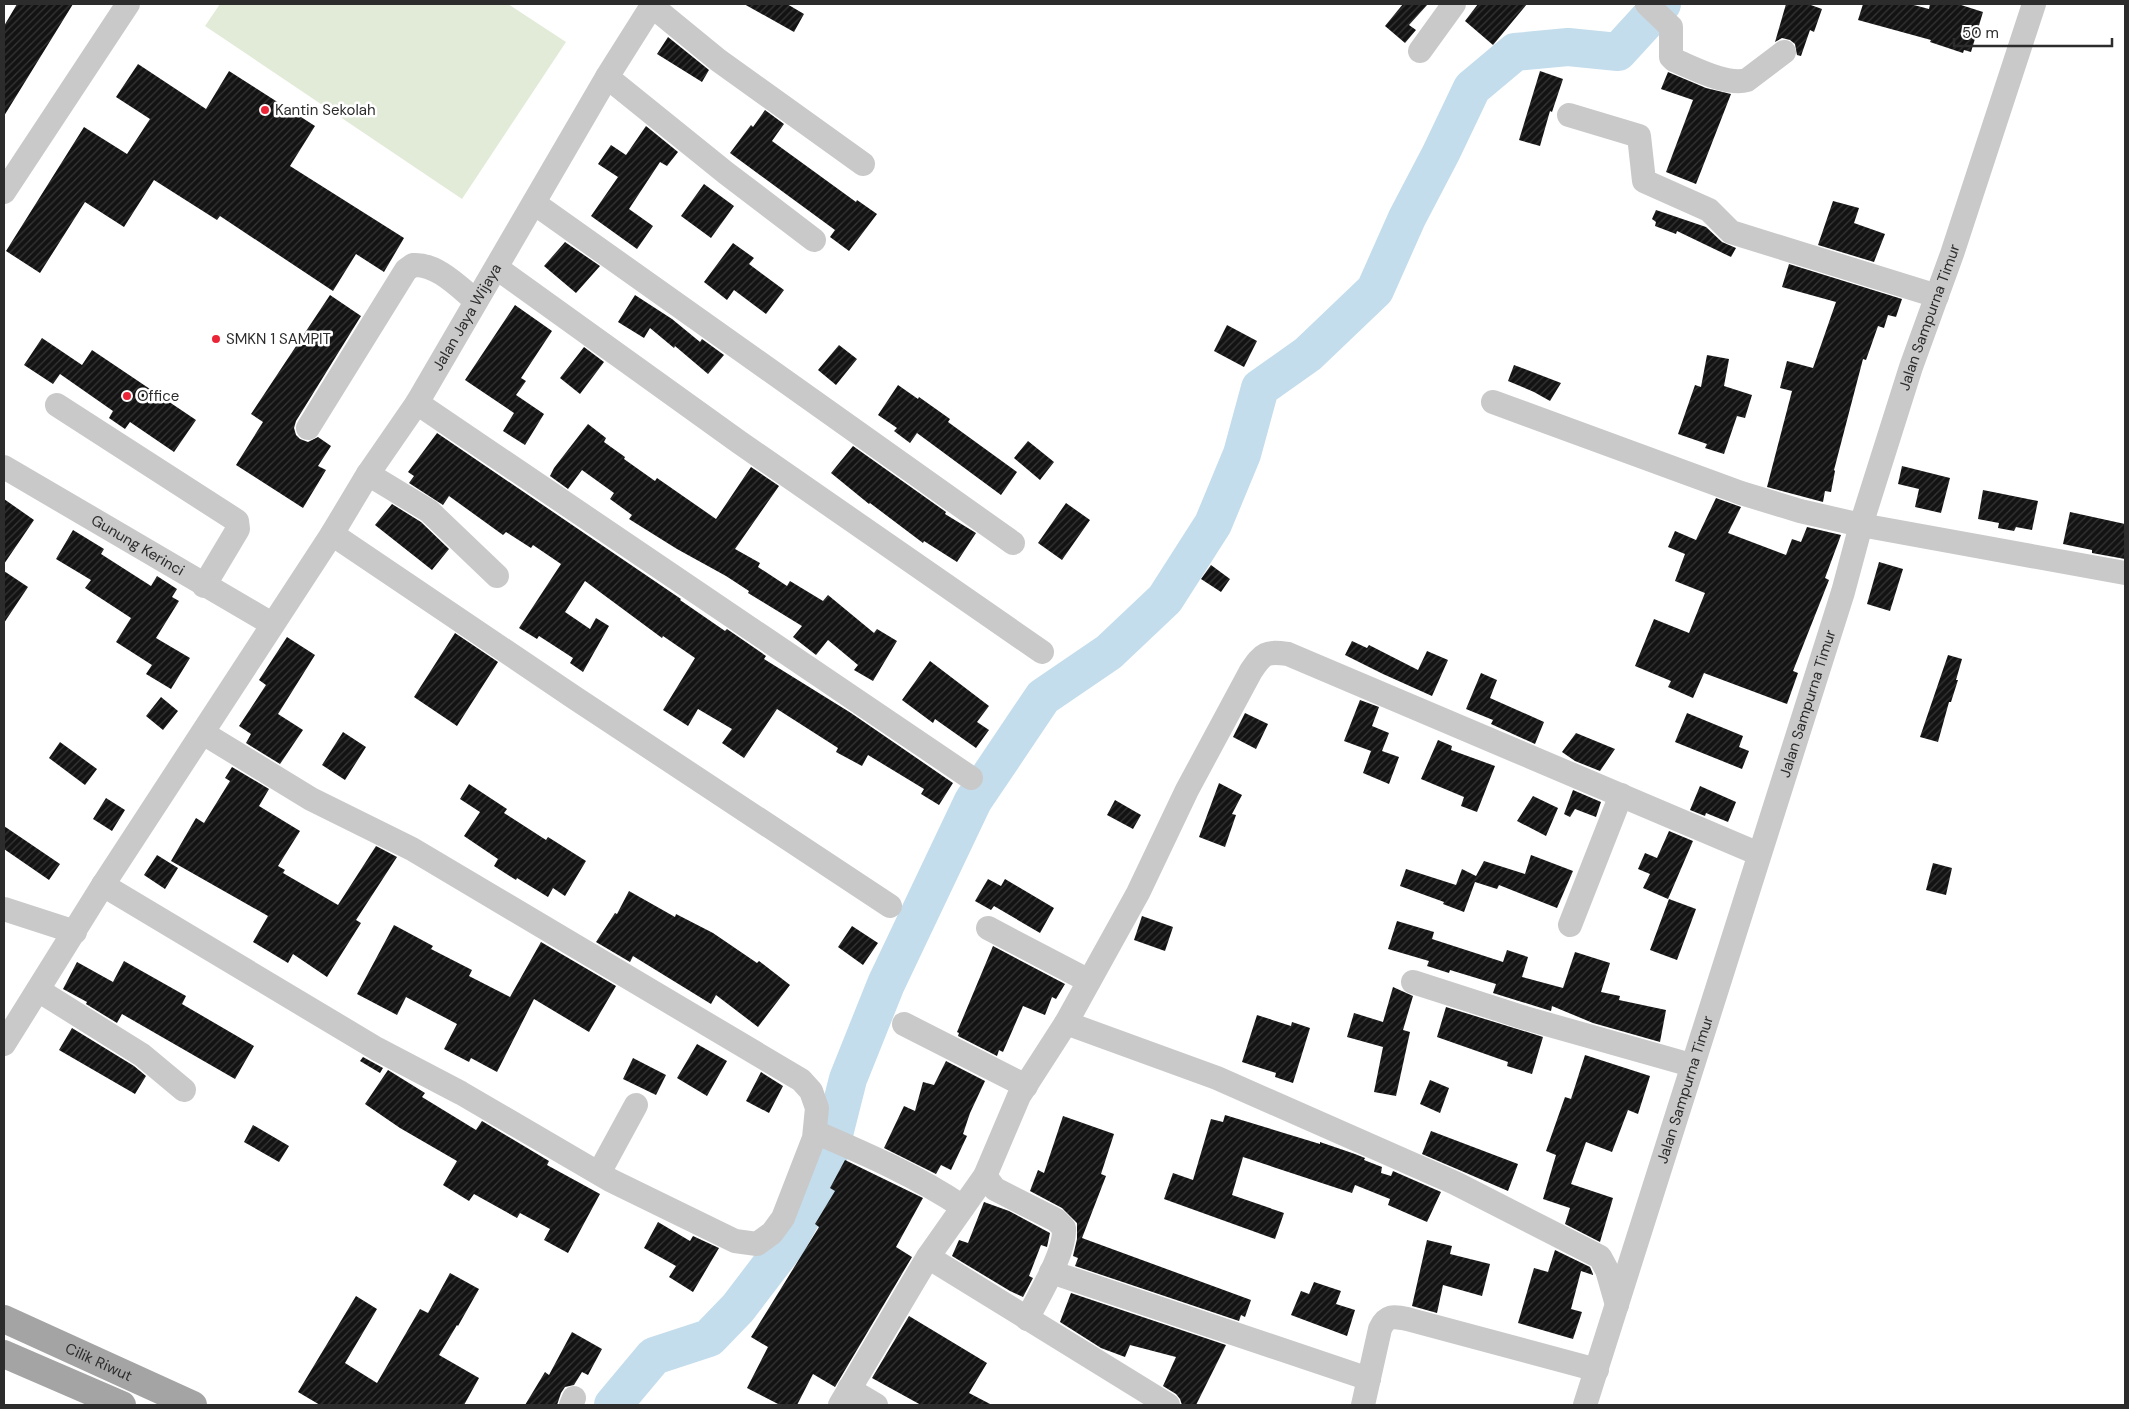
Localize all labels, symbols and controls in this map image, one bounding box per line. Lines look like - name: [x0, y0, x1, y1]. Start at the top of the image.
- scale bar: [1954, 15, 2112, 47]
- text: 50 m: [1962, 23, 1999, 43]
- place label: Kantin Sekolah: [275, 100, 376, 120]
- marker: Kantin Sekolah: [259, 104, 271, 116]
- street label: Jalan Sampurna Timur: [1894, 241, 1965, 393]
- street label: Jalan Jaya Wijaya: [428, 260, 506, 375]
- place label: SMKN 1 SAMPIT: [226, 329, 331, 349]
- marker: SMKN 1 SAMPIT: [210, 333, 222, 345]
- place label: Office: [137, 386, 179, 406]
- marker: Office: [121, 390, 133, 402]
- street label: Gunung Kerinci: [87, 510, 188, 581]
- street label: Jalan Sampurna Timur: [1775, 627, 1841, 780]
- street label: Jalan Sampurna Timur: [1652, 1013, 1718, 1166]
- street label: Cilik Riwut: [62, 1338, 135, 1386]

